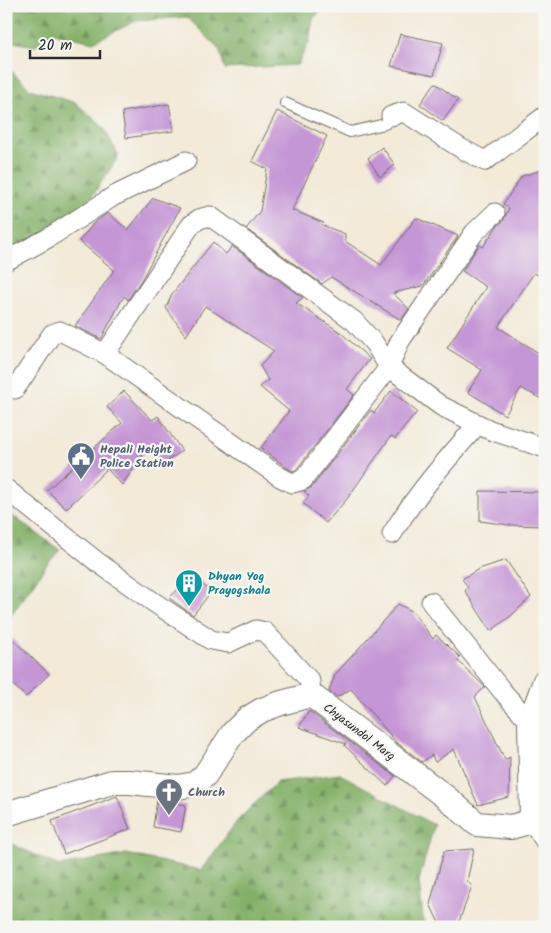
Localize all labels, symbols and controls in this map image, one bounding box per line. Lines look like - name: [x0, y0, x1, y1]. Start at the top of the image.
- scale bar: [30, 28, 100, 60]
- text: 20 m: [38, 34, 72, 58]
- place label: Hepali Height Police Station: [100, 440, 174, 473]
- public building icon: Hepali Height Police Station: [66, 441, 96, 480]
- place label: Dhyan Yog Prayogshala: [208, 567, 270, 600]
- building icon: Dhyan Yog Prayogshala: [174, 568, 204, 607]
- street label: Chyasundol Marg: [319, 699, 399, 766]
- church icon: Church: [154, 777, 184, 816]
- place label: Church: [188, 783, 225, 802]

